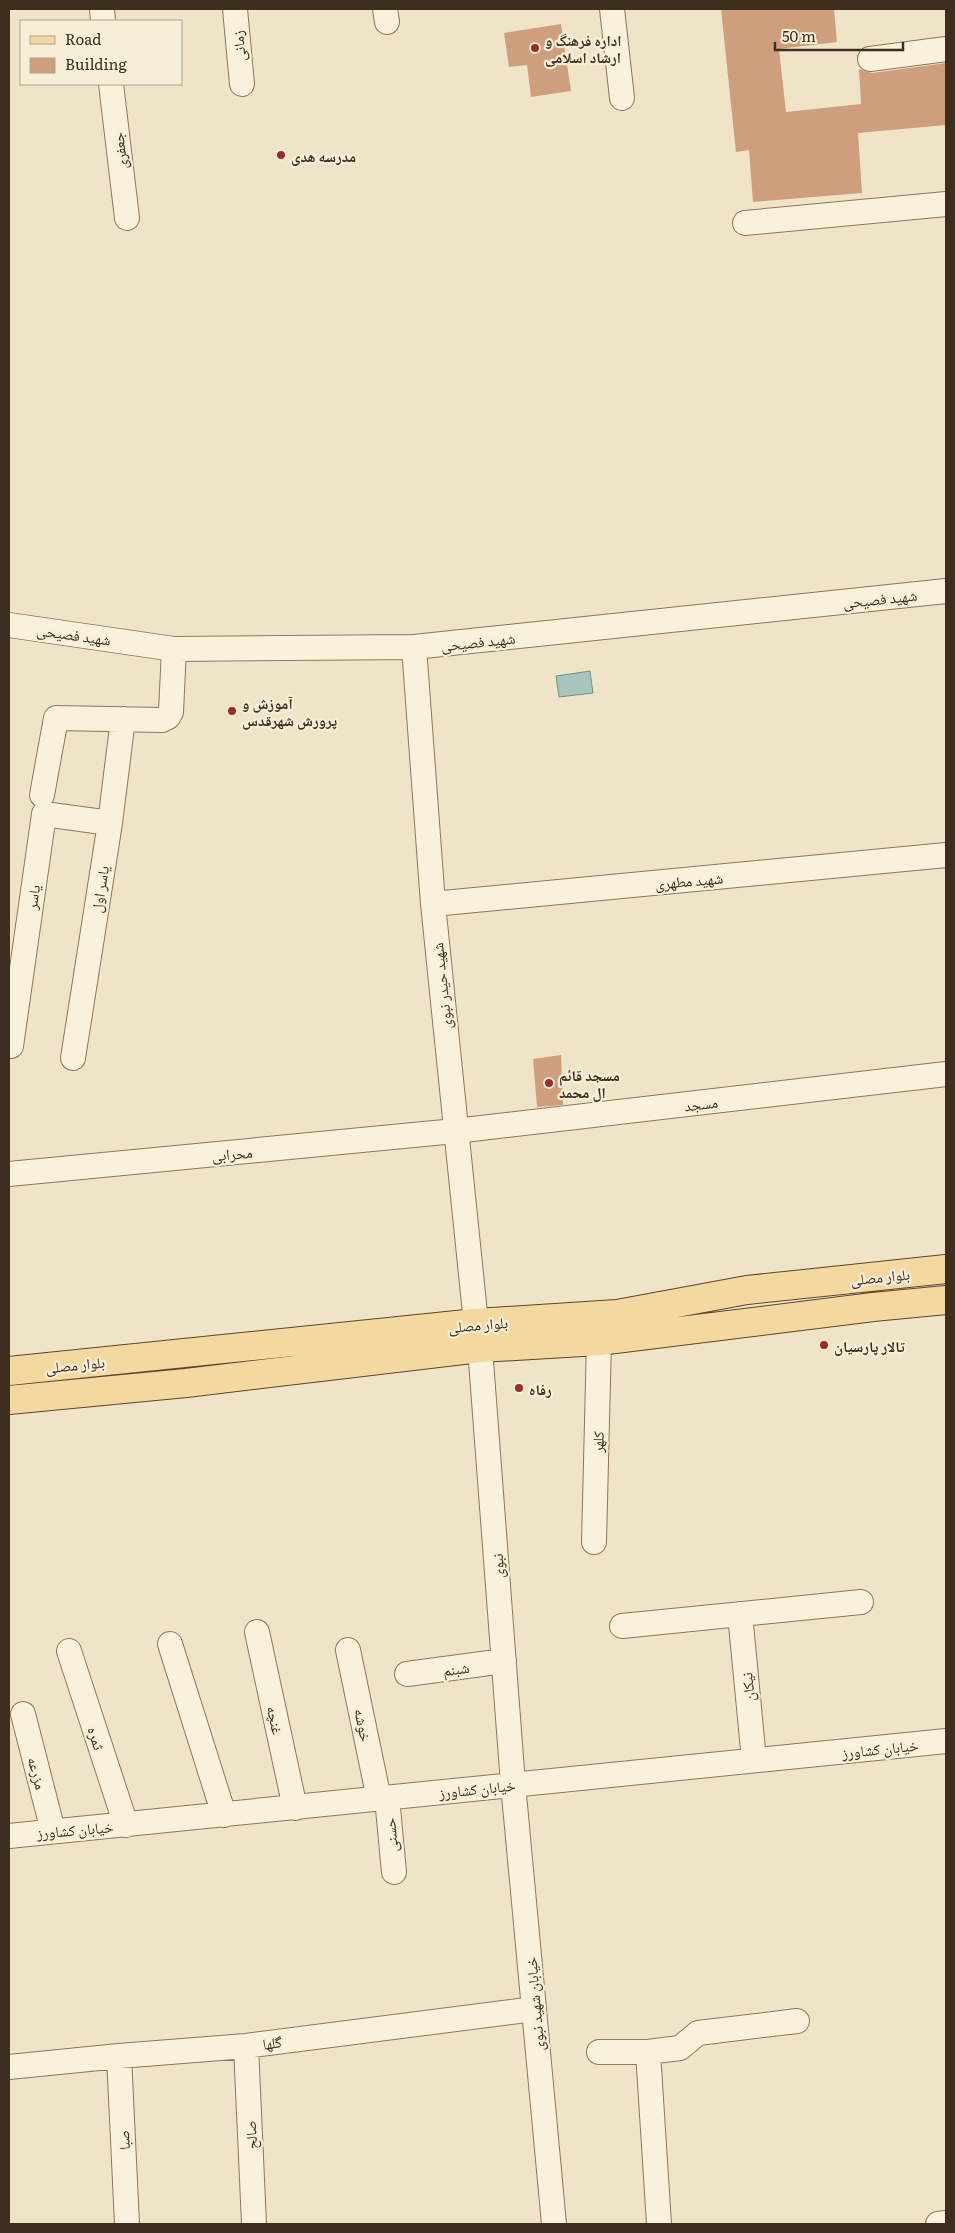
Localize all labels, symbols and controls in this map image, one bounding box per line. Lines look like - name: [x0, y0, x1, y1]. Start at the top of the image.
- legend: [20, 20, 182, 85]
- scale bar: [775, 20, 902, 52]
- text: 50 m: [782, 24, 816, 47]
- text: Road: [65, 27, 101, 50]
- place label: اداره فرهنگ و ارشاد اسلامی: [545, 28, 622, 68]
- street label: زمانی: [225, 29, 251, 63]
- marker: اداره فرهنگ و ارشاد اسلامی: [529, 42, 541, 54]
- text: Building: [65, 52, 127, 75]
- street label: جعفری: [105, 131, 133, 171]
- place label: مدرسه هدی: [291, 144, 356, 167]
- marker: مدرسه هدی: [275, 149, 287, 161]
- street label: شهید فصیحی: [842, 583, 919, 613]
- street label: شهید فصیحی: [35, 617, 113, 651]
- street label: شهید فصیحی: [440, 626, 517, 656]
- place label: آموزش و پرورش شهرقدس: [242, 691, 337, 731]
- marker: آموزش و پرورش شهرقدس: [226, 705, 238, 717]
- street label: یاسر اول: [84, 863, 114, 914]
- street label: شهید مطهری: [654, 866, 724, 894]
- street label: یاسر: [19, 883, 45, 912]
- street label: شهید حیدر نبوی: [425, 942, 457, 1030]
- place label: مسجد قائم ال محمد: [559, 1063, 620, 1103]
- marker: مسجد قائم ال محمد: [543, 1077, 555, 1089]
- street label: مسجد: [683, 1090, 719, 1116]
- street label: محرابی: [211, 1140, 254, 1166]
- street label: بلوار مصلی: [849, 1261, 911, 1291]
- street label: بلوار مصلی: [447, 1310, 509, 1338]
- place label: تالار پارسیان: [834, 1334, 905, 1357]
- marker: تالار پارسیان: [818, 1339, 830, 1351]
- street label: بلوار مصلی: [44, 1349, 106, 1379]
- place label: رفاه: [529, 1377, 552, 1400]
- marker: رفاه: [513, 1382, 525, 1394]
- street label: کلهر: [585, 1431, 609, 1454]
- street label: نبوی: [485, 1553, 509, 1579]
- street label: شبنم: [441, 1655, 471, 1681]
- street label: نیکان: [734, 1671, 760, 1703]
- street label: غنچه: [262, 1704, 290, 1737]
- street label: خوشه: [349, 1706, 379, 1744]
- street label: ثمره: [82, 1723, 112, 1753]
- street label: خیابان کشاورز: [840, 1732, 920, 1764]
- street label: مزرعه: [23, 1754, 53, 1792]
- street label: خیابان کشاورز: [437, 1772, 517, 1804]
- street label: خیابان کشاورز: [35, 1814, 115, 1844]
- street label: حسنی: [377, 1817, 403, 1853]
- street label: خیابان شهید نبوی: [518, 1956, 550, 2052]
- street label: گلها: [261, 2029, 283, 2055]
- street label: صالح: [238, 2120, 262, 2150]
- street label: صبا: [111, 2129, 135, 2151]

